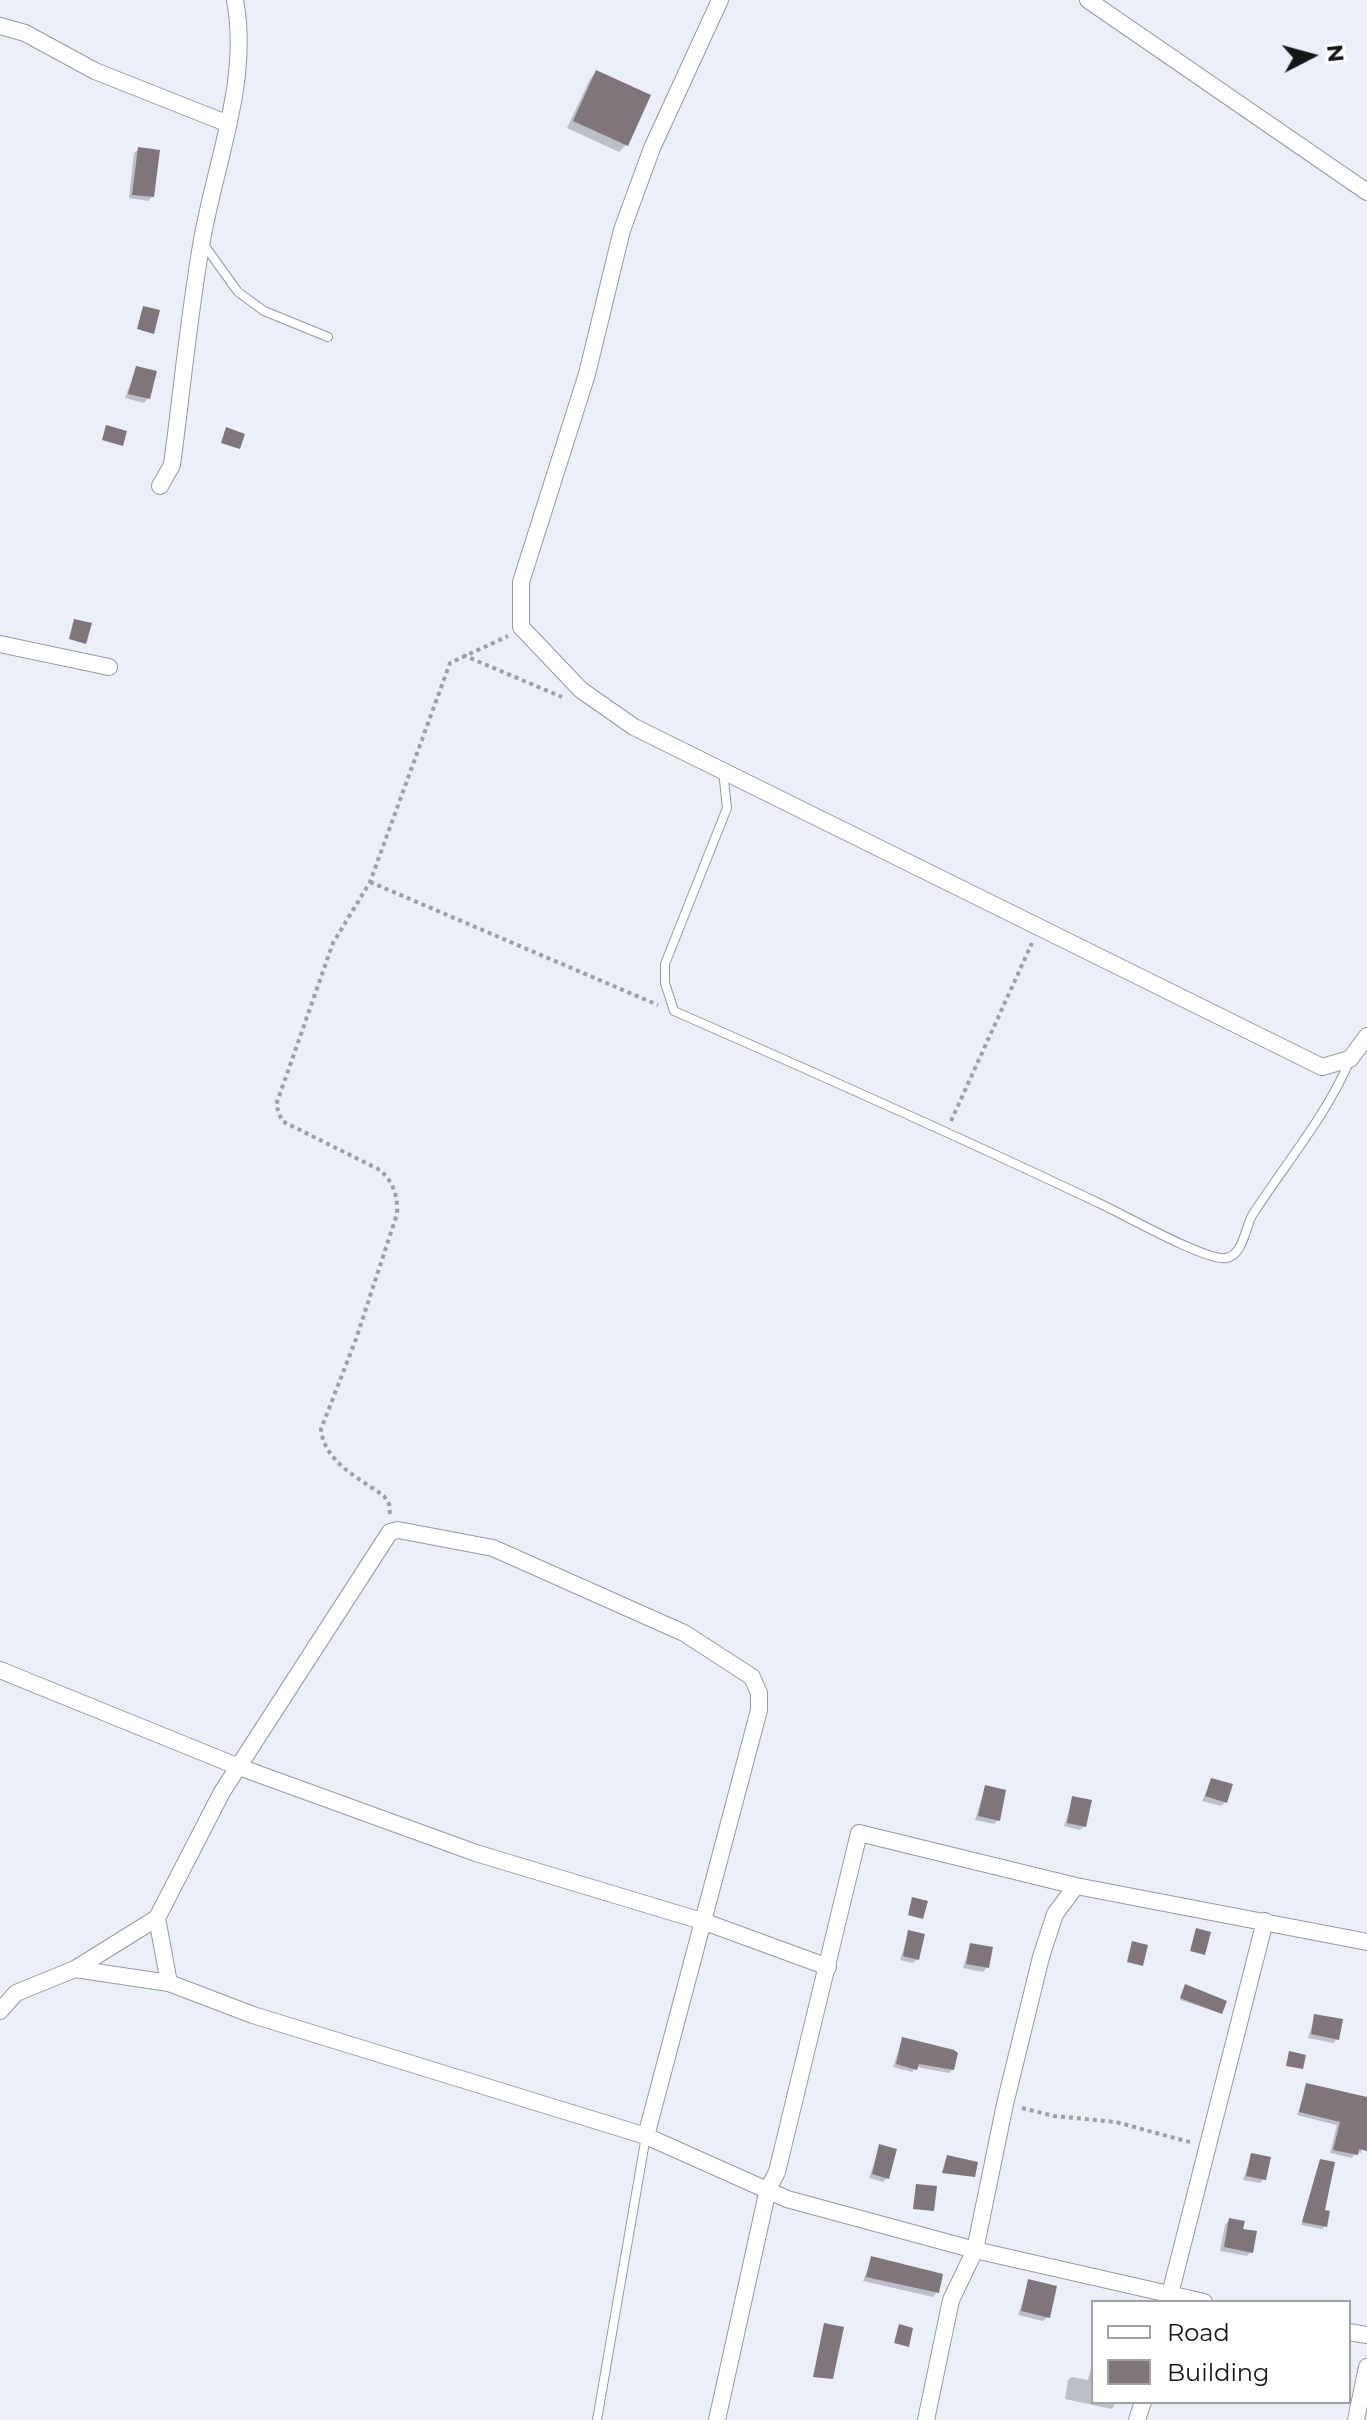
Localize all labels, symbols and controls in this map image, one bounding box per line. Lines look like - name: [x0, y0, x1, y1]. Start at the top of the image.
- north arrow: [1271, 16, 1351, 96]
- text: N: [1321, 43, 1350, 64]
- legend: [1091, 2300, 1351, 2404]
- text: Road: [1167, 2318, 1230, 2347]
- text: Building: [1167, 2358, 1270, 2387]

